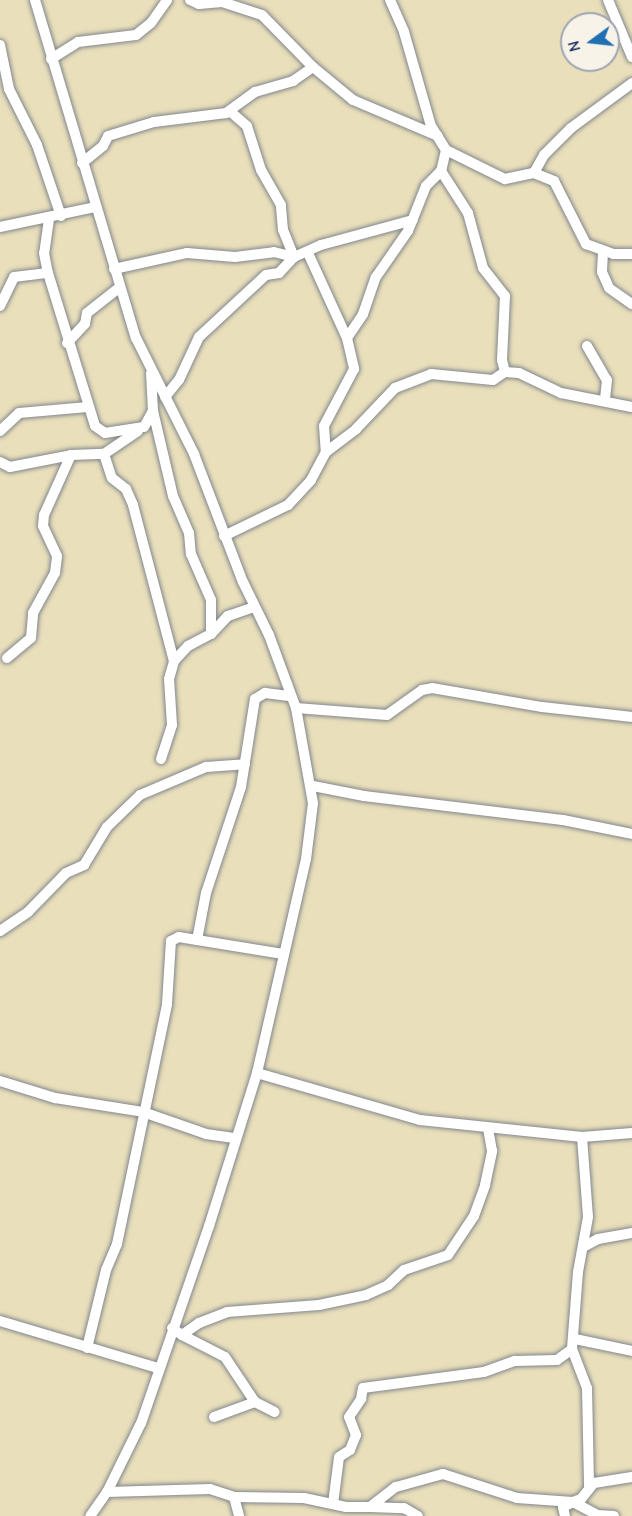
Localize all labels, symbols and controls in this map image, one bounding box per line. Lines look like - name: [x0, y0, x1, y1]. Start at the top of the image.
- north arrow: [560, 12, 620, 72]
- text: N: [565, 39, 585, 54]

